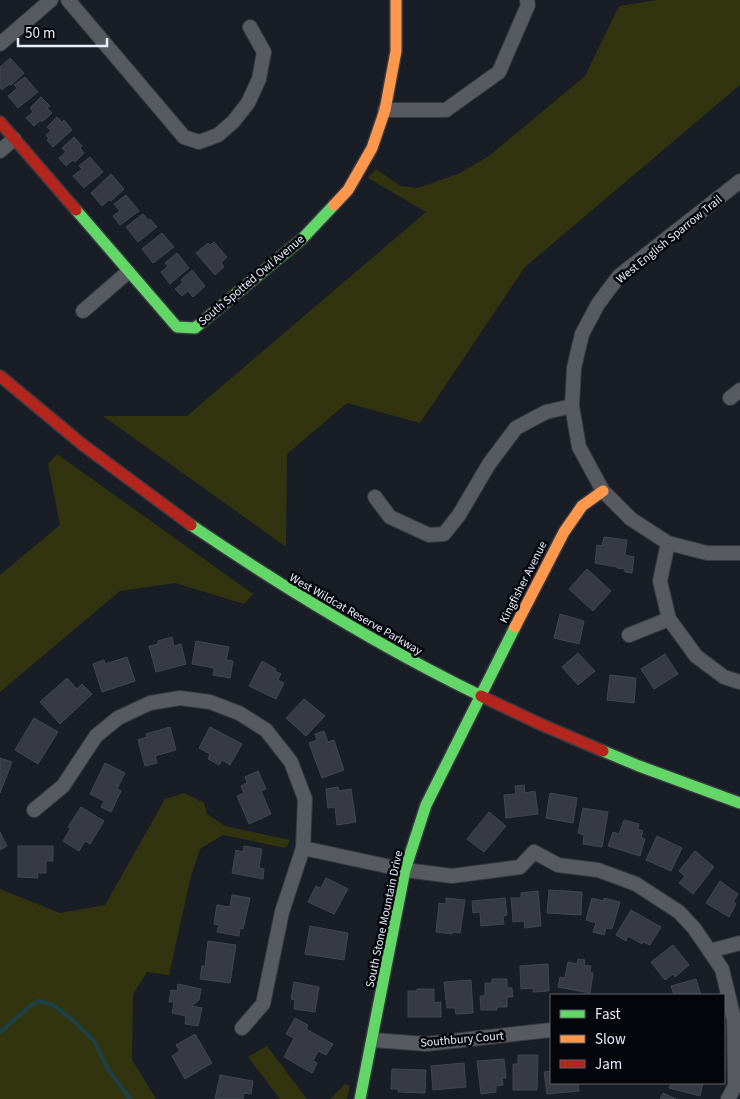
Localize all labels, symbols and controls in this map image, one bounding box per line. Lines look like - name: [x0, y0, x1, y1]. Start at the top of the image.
- scale bar: [18, 15, 106, 47]
- text: 50 m: [25, 23, 55, 44]
- street label: West English Sparrow Trail: [613, 191, 726, 288]
- street label: South Spotted Owl Avenue: [195, 231, 308, 330]
- street label: Kingfisher Avenue: [495, 538, 551, 626]
- street label: West Wildcat Reserve Parkway: [286, 569, 426, 660]
- street label: South Stone Mountain Drive: [362, 849, 407, 989]
- legend: [550, 994, 725, 1084]
- text: Fast: [595, 1004, 621, 1025]
- street label: Southbury Court: [420, 1027, 505, 1052]
- text: Slow: [595, 1029, 626, 1050]
- text: Jam: [595, 1054, 622, 1075]

